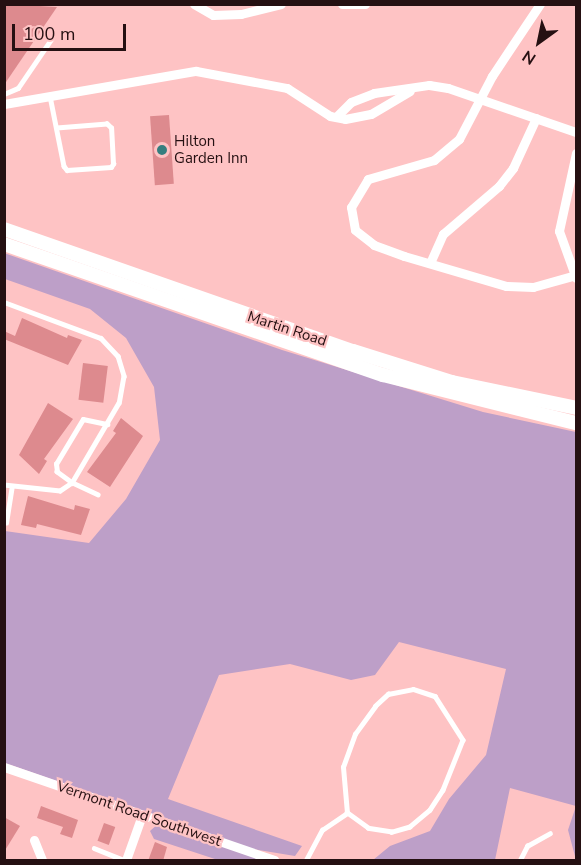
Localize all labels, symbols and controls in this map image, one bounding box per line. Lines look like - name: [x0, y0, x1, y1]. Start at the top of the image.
- scale bar: [15, 12, 129, 50]
- north arrow: [509, 12, 569, 72]
- text: 100 m: [23, 22, 75, 46]
- text: N: [518, 45, 540, 70]
- place label: Hilton Garden Inn: [174, 132, 248, 167]
- marker: Hilton Garden Inn: [155, 143, 169, 157]
- street label: Martin Road: [245, 308, 329, 350]
- street label: Vermont Road Southwest: [54, 777, 224, 851]

